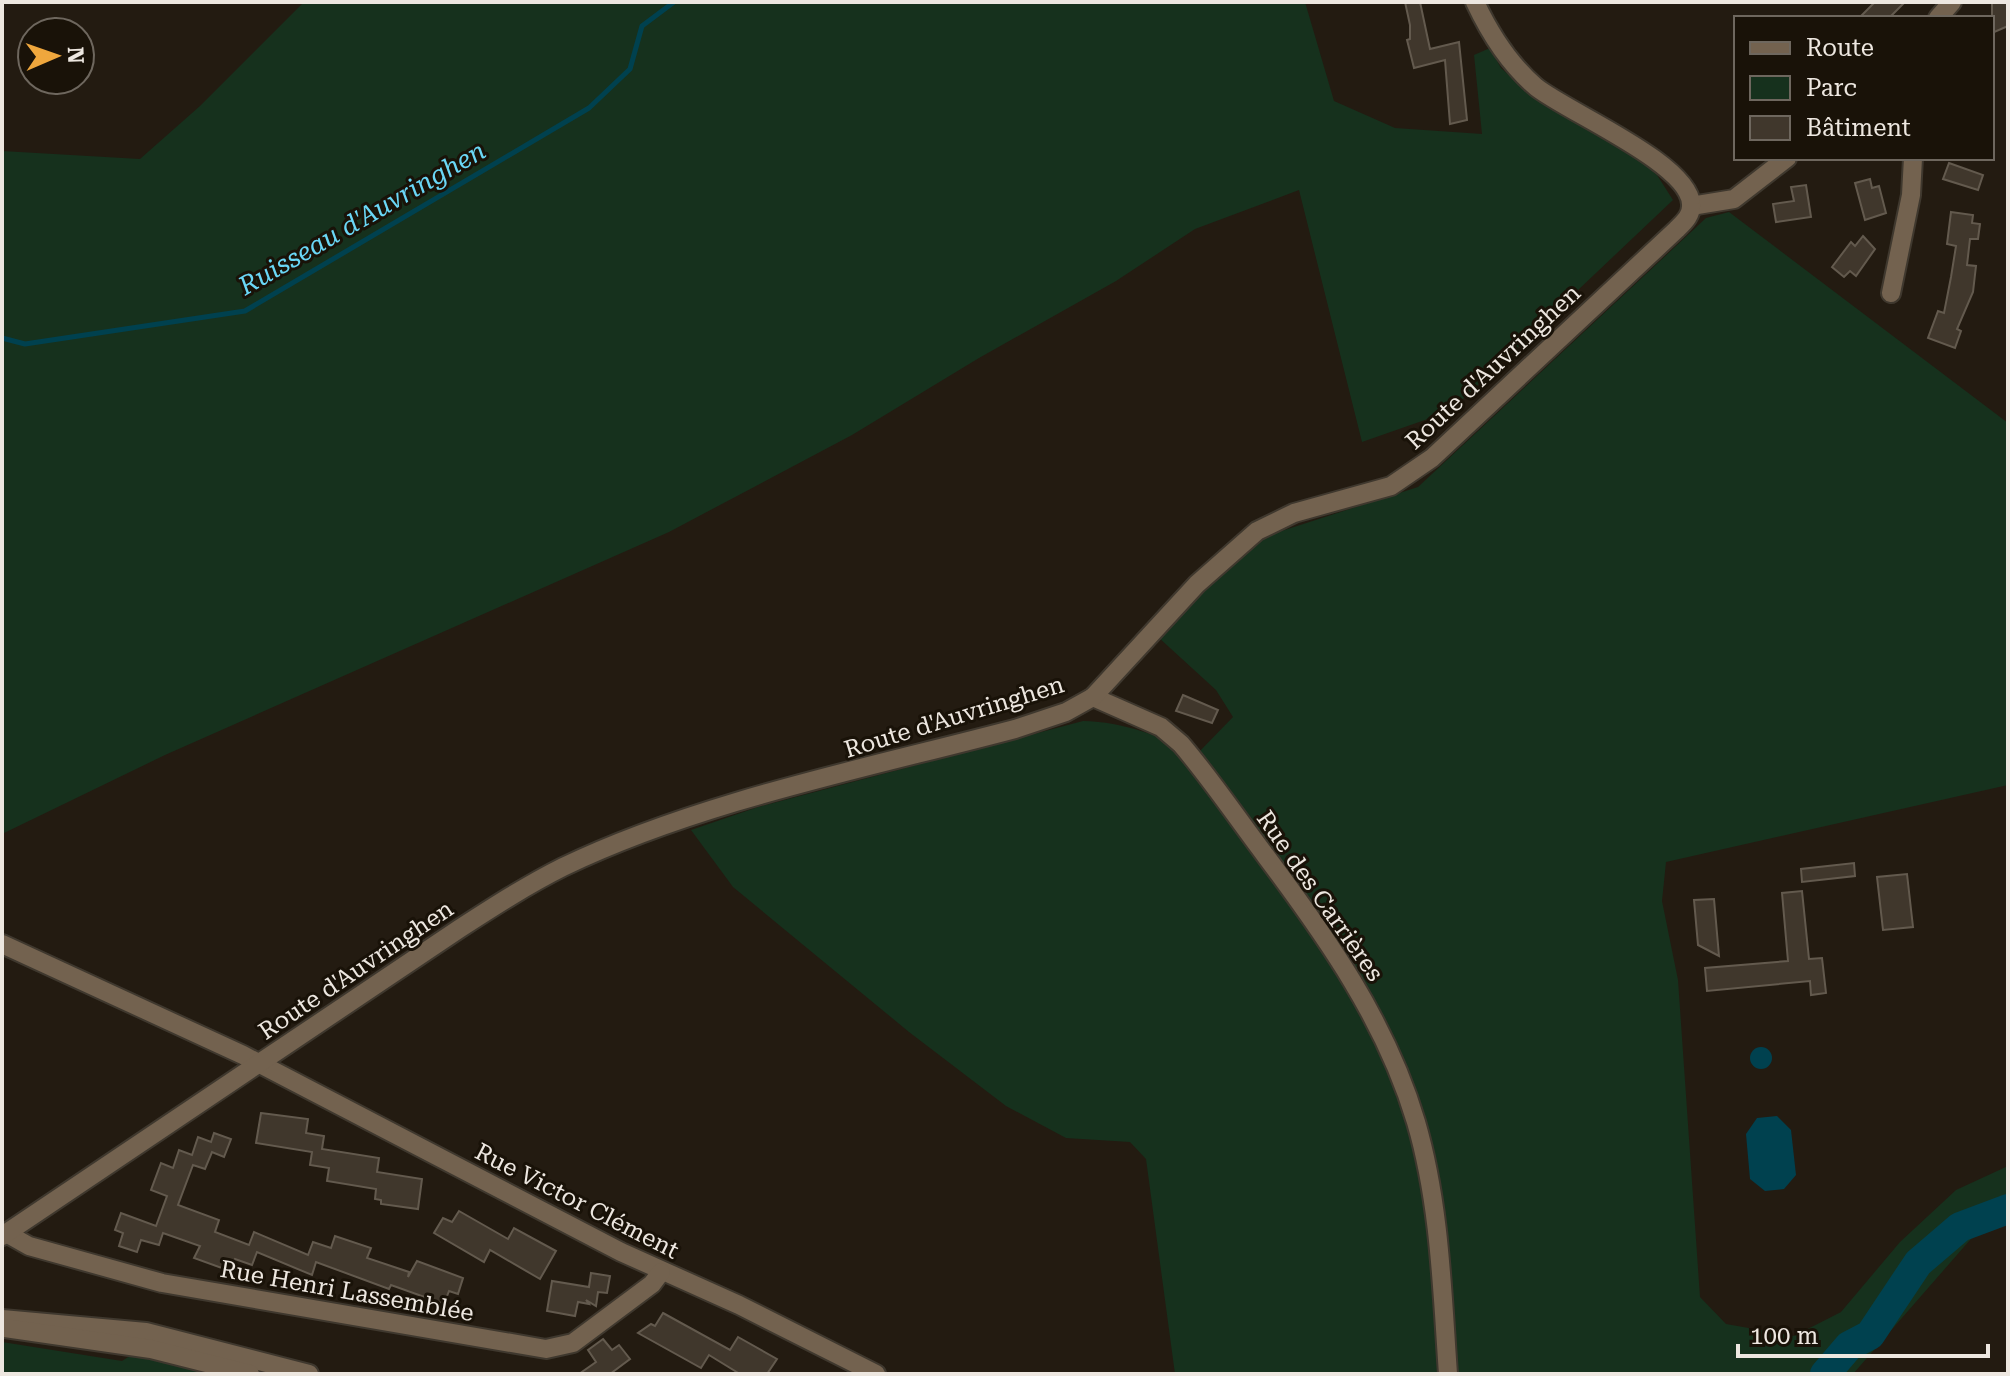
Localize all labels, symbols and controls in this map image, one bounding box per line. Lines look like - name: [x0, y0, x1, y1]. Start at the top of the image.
- north arrow: [16, 16, 96, 96]
- legend: [1734, 16, 1994, 160]
- text: Route: [1806, 34, 1874, 62]
- text: N: [63, 46, 88, 64]
- text: Parc: [1806, 74, 1857, 102]
- text: Bâtiment: [1806, 114, 1911, 142]
- water label: Ruisseau d'Auvringhen: [232, 135, 491, 301]
- street label: Route d'Auvringhen: [1400, 279, 1586, 455]
- street label: Route d'Auvringhen: [841, 670, 1067, 764]
- street label: Rue des Carrières: [1251, 805, 1389, 987]
- street label: Route d'Auvringhen: [253, 895, 459, 1045]
- street label: Rue Victor Clément: [470, 1137, 684, 1265]
- street label: Rue Henri Lassemblée: [218, 1255, 476, 1327]
- scale bar: [1738, 1308, 1988, 1358]
- text: 100 m: [1750, 1322, 1818, 1350]

